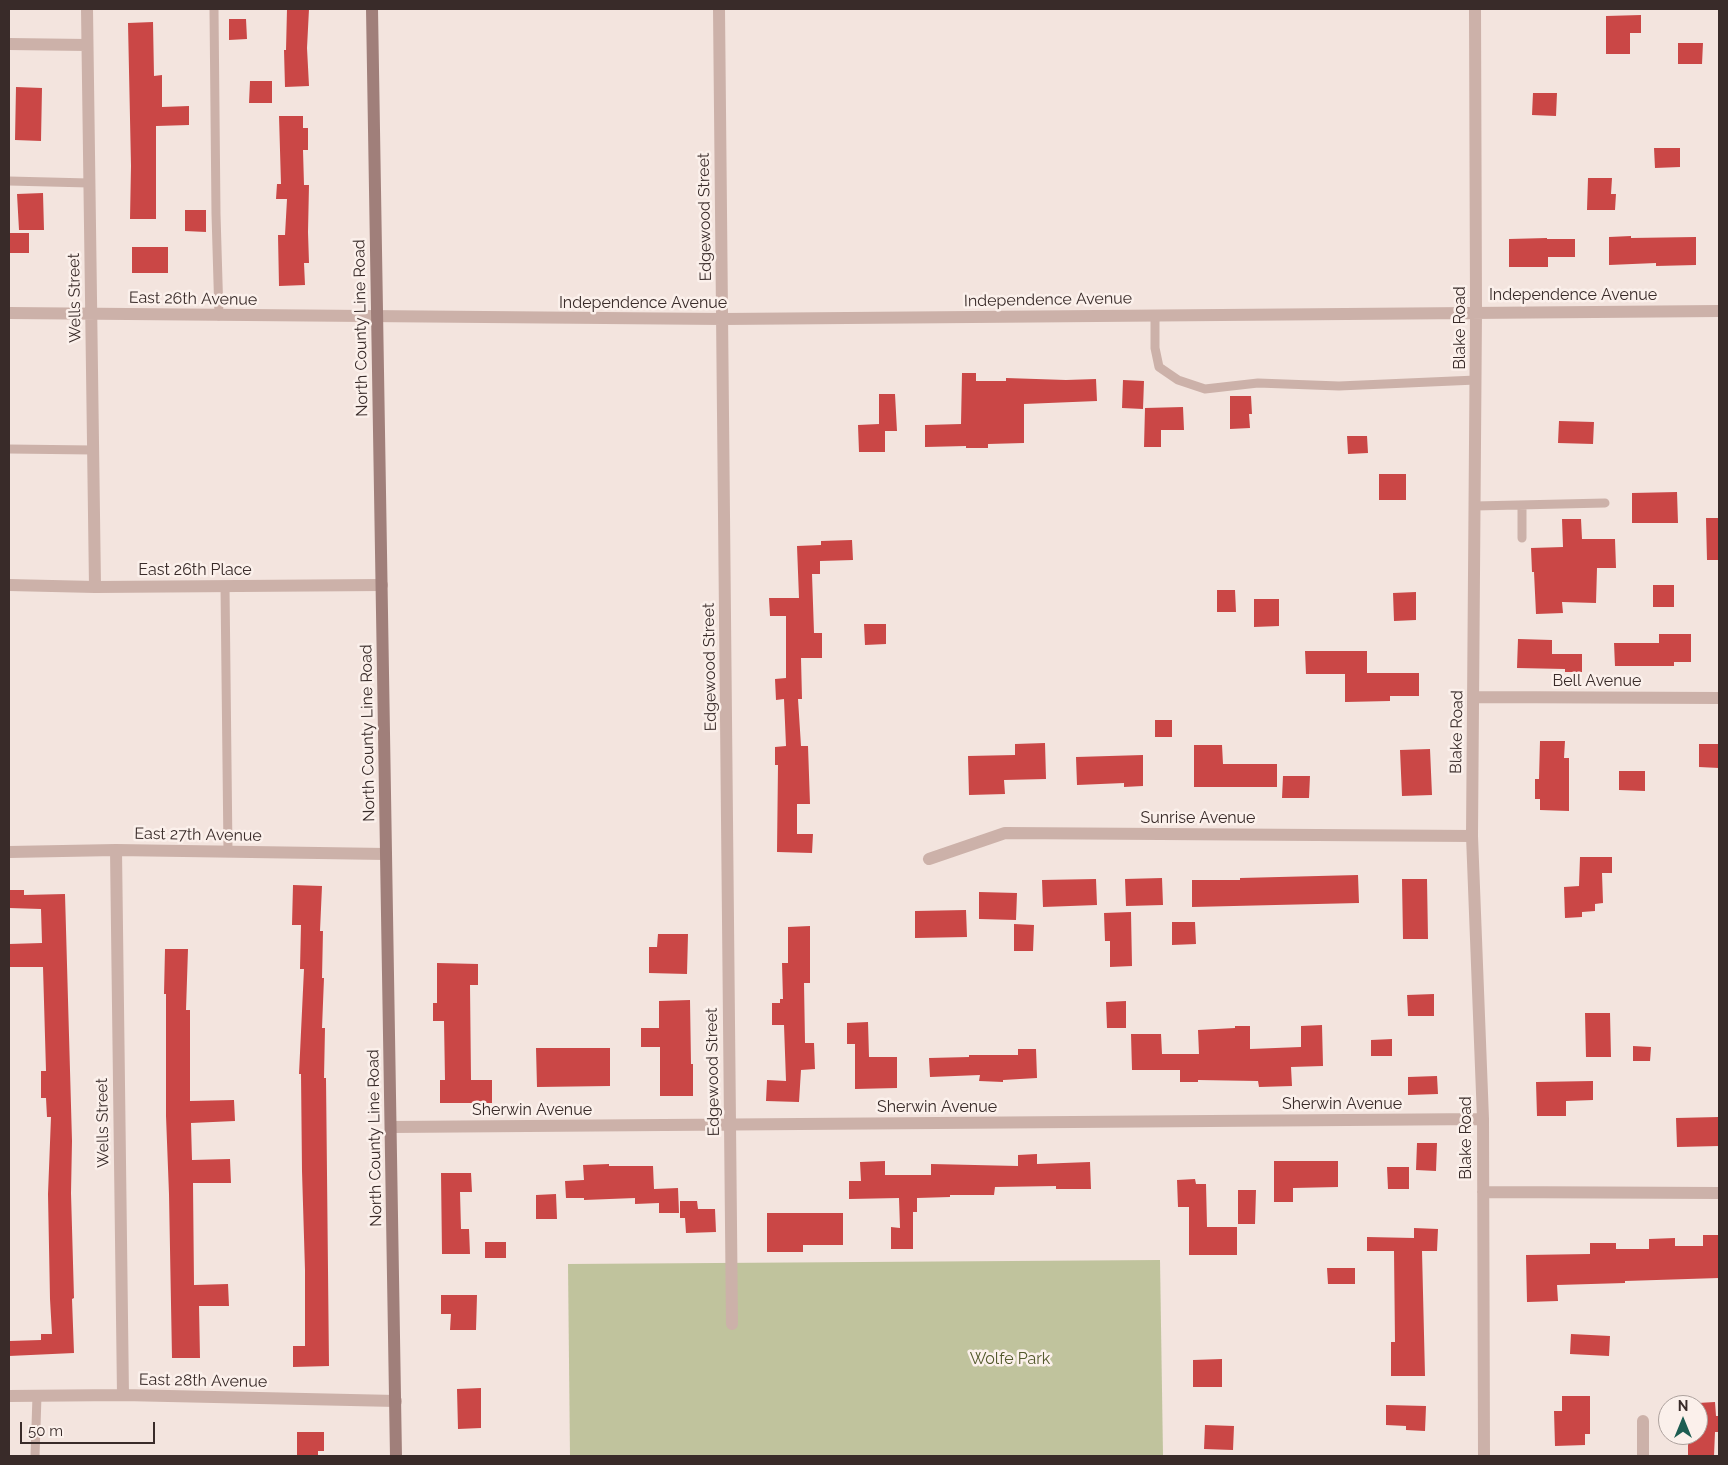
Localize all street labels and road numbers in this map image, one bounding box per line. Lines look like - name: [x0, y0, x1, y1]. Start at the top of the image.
- street label: Edgewood Street: [694, 153, 716, 281]
- street label: North County Line Road: [350, 239, 372, 417]
- street label: Wells Street: [65, 253, 85, 343]
- street label: Independence Avenue: [1489, 285, 1657, 305]
- street label: Blake Road: [1450, 286, 1470, 370]
- street label: East 26th Avenue: [129, 288, 257, 310]
- street label: Independence Avenue: [964, 289, 1132, 311]
- street label: Independence Avenue: [559, 293, 727, 313]
- street label: East 26th Place: [138, 560, 252, 580]
- street label: Edgewood Street: [699, 603, 721, 731]
- street label: North County Line Road: [357, 644, 379, 822]
- street label: Bell Avenue: [1553, 671, 1641, 691]
- street label: Blake Road: [1447, 690, 1467, 774]
- street label: Sunrise Avenue: [1141, 808, 1255, 828]
- street label: East 27th Avenue: [134, 824, 262, 846]
- street label: Edgewood Street: [702, 1008, 724, 1136]
- street label: North County Line Road: [364, 1049, 386, 1227]
- street label: Wells Street: [93, 1078, 113, 1168]
- street label: Sherwin Avenue: [1282, 1094, 1402, 1114]
- street label: Blake Road: [1456, 1096, 1476, 1180]
- street label: Sherwin Avenue: [877, 1097, 997, 1117]
- street label: Sherwin Avenue: [472, 1100, 592, 1120]
- street label: East 28th Avenue: [139, 1370, 267, 1392]

